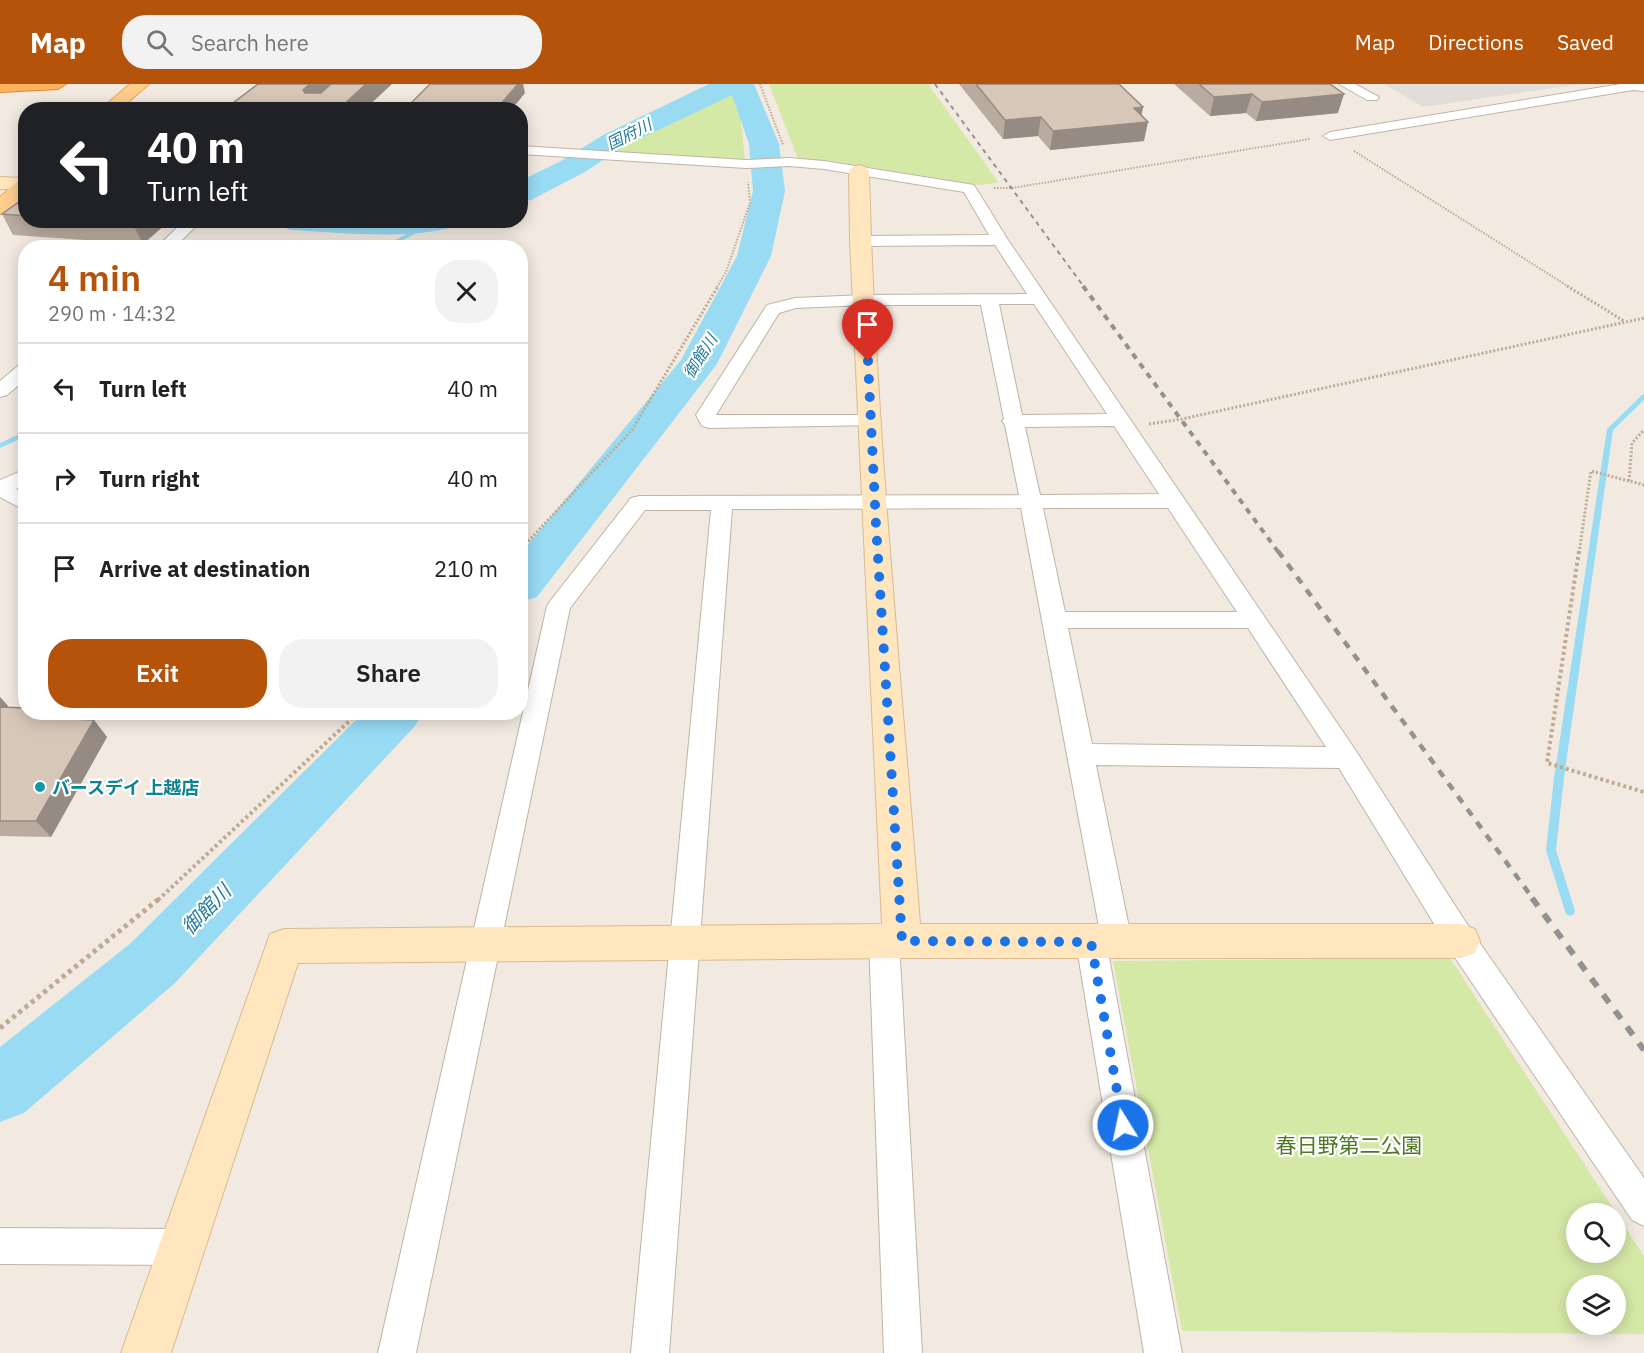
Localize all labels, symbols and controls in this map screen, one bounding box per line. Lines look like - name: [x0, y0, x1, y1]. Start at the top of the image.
- search box: [122, 15, 542, 69]
- text: Map: [30, 24, 86, 61]
- icon: search: [143, 26, 176, 59]
- text: Search here: [191, 28, 309, 57]
- text: Map: [1355, 28, 1395, 56]
- text: Directions: [1428, 28, 1524, 56]
- text: Saved: [1557, 28, 1614, 56]
- water label: 国府川: [603, 113, 657, 154]
- text: 40 m: [147, 120, 245, 175]
- icon: left: [48, 126, 126, 204]
- text: Turn left: [147, 173, 248, 208]
- text: 4 min: [48, 254, 141, 301]
- button: close: [435, 260, 498, 323]
- pin: [842, 299, 893, 361]
- text: 290 m · 14:32: [48, 300, 176, 327]
- icon: arrive: [851, 308, 884, 341]
- water label: 御館川: [679, 329, 722, 382]
- icon: left: [48, 372, 81, 405]
- text: Turn left: [99, 374, 187, 403]
- text: 40 m: [447, 374, 498, 403]
- icon: right: [48, 462, 81, 495]
- text: Turn right: [99, 464, 200, 493]
- text: 40 m: [447, 464, 498, 493]
- icon: arrive: [48, 552, 81, 585]
- text: Arrive at destination: [99, 554, 310, 583]
- text: 210 m: [434, 554, 498, 583]
- button: Exit: [48, 639, 267, 708]
- button: Share: [279, 639, 498, 708]
- place label: バースデイ 上越店: [52, 776, 199, 799]
- marker: バースデイ 上越店: [33, 780, 47, 794]
- water label: 御館川: [175, 877, 238, 940]
- position arrow: [1091, 1093, 1155, 1157]
- park label: 春日野第二公園: [1276, 1131, 1423, 1159]
- map controls: [1566, 1203, 1626, 1335]
- button: search: [1566, 1203, 1626, 1263]
- button: layers: [1566, 1275, 1626, 1335]

